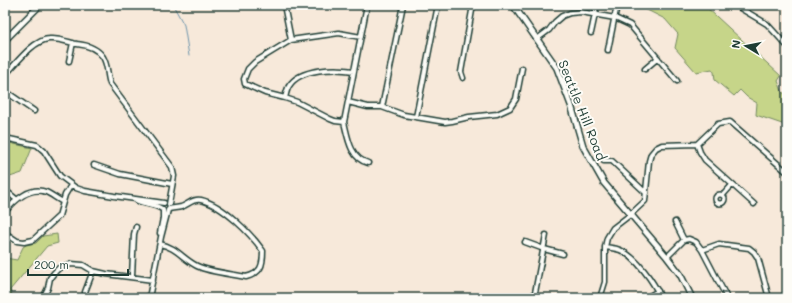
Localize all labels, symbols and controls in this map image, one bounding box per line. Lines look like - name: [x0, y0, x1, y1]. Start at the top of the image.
- north arrow: [726, 26, 766, 66]
- text: N: [728, 39, 744, 50]
- street label: Seattle Hill Road: [555, 57, 611, 163]
- scale bar: [28, 251, 128, 277]
- text: 200 m: [34, 256, 69, 272]

